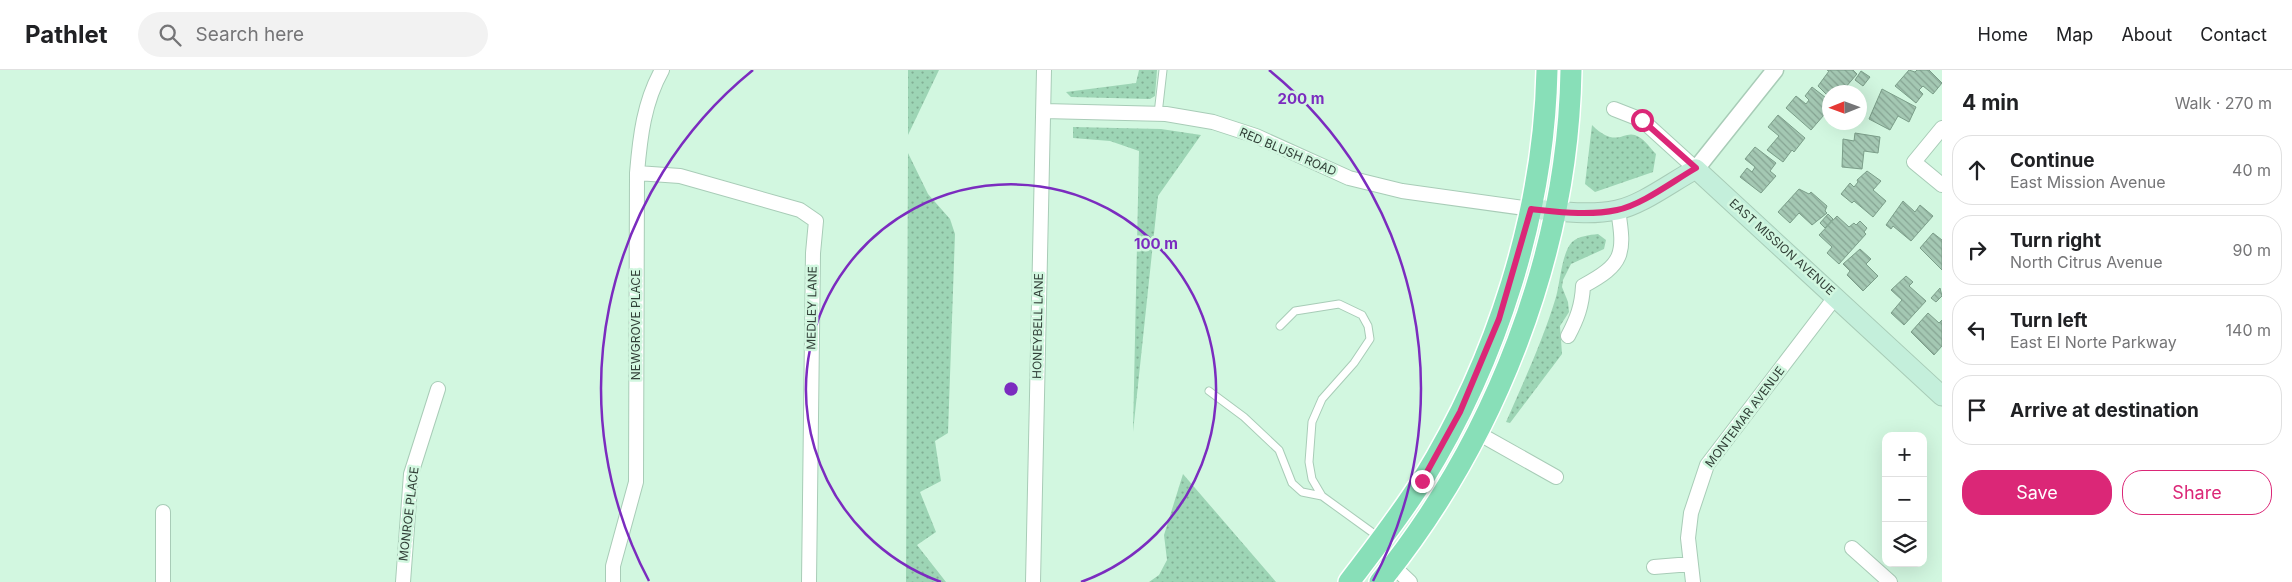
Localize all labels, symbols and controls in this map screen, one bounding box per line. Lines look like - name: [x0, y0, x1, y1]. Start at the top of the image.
- search box: [138, 12, 488, 57]
- text: Pathlet: [25, 20, 108, 49]
- icon: search: [156, 21, 184, 49]
- text: Search here: [196, 23, 304, 46]
- text: Home: [1978, 24, 2028, 45]
- text: Map: [2056, 24, 2093, 45]
- text: About: [2121, 24, 2172, 45]
- text: Contact: [2200, 24, 2267, 45]
- north arrow: [1822, 85, 1867, 130]
- text: 200 m: [1278, 89, 1324, 108]
- text: 4 min: [1962, 90, 2019, 115]
- text: Walk · 270 m: [2175, 93, 2272, 113]
- route start: [1631, 109, 1654, 132]
- street label: RED BLUSH ROAD: [1237, 124, 1339, 179]
- text: Continue: [2010, 149, 2095, 172]
- icon: ahead: [1963, 156, 1991, 184]
- text: 40 m: [2232, 160, 2271, 180]
- text: East Mission Avenue: [2010, 172, 2166, 192]
- street label: EAST MISSION AVENUE: [1727, 195, 1838, 298]
- text: Turn right: [2010, 229, 2101, 252]
- text: 100 m: [1134, 234, 1178, 253]
- icon: right: [1963, 236, 1991, 264]
- text: 90 m: [2232, 240, 2271, 260]
- text: North Citrus Avenue: [2010, 252, 2163, 272]
- street label: MEDLEY LANE: [803, 266, 820, 350]
- street label: NEWGROVE PLACE: [628, 270, 643, 380]
- street label: HONEYBELL LANE: [1029, 273, 1046, 379]
- text: Turn left: [2010, 309, 2088, 332]
- icon: left: [1963, 316, 1991, 344]
- text: 140 m: [2226, 320, 2271, 340]
- text: East El Norte Parkway: [2010, 332, 2177, 352]
- street label: MONTEMAR AVENUE: [1702, 363, 1787, 470]
- centre of rings: [1002, 380, 1020, 398]
- icon: arrive: [1963, 396, 1991, 424]
- text: Arrive at destination: [2010, 399, 2199, 422]
- map controls: [1882, 432, 1927, 567]
- button: +: [1882, 432, 1927, 477]
- street label: MONROE PLACE: [395, 466, 422, 562]
- route end: [1411, 470, 1434, 493]
- button: Save: [1962, 470, 2112, 515]
- button: Share: [2122, 470, 2272, 515]
- button: −: [1882, 477, 1927, 522]
- button: layers: [1882, 522, 1927, 567]

